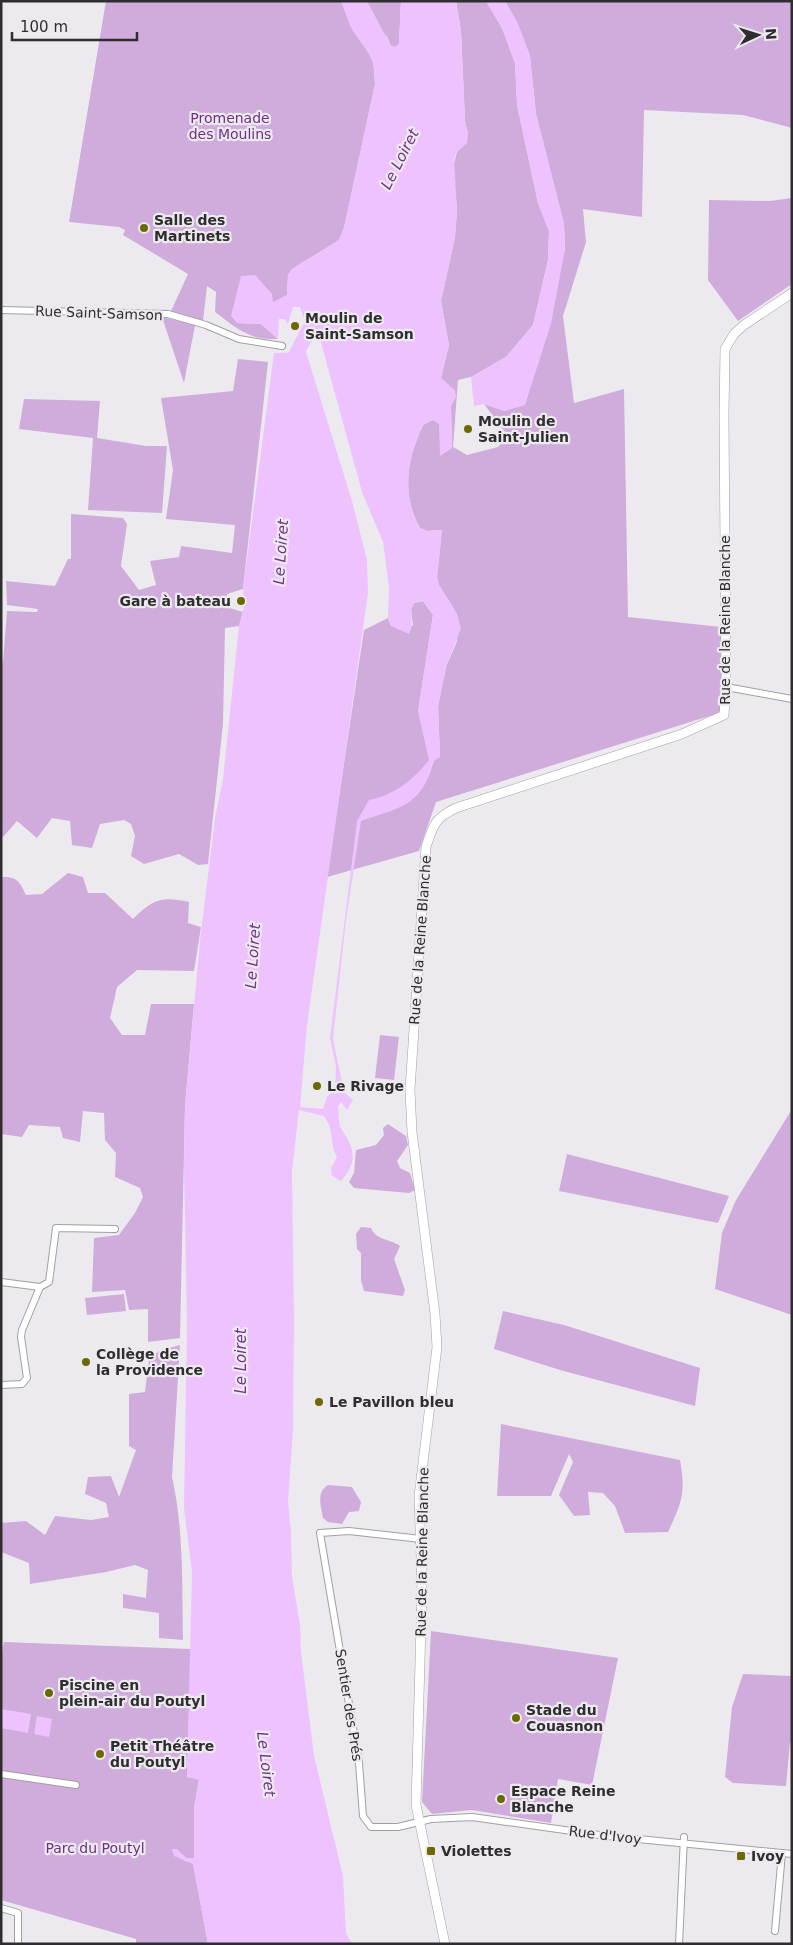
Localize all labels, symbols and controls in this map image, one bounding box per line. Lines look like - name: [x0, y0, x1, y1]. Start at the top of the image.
- scale bar: [12, 10, 138, 42]
- north arrow: [733, 10, 783, 60]
- text: 100 m: [20, 18, 68, 36]
- text: N: [763, 28, 779, 40]
- park label: Promenade des Moulins: [189, 110, 271, 142]
- water label: Le Loiret: [377, 125, 423, 192]
- place label: Salle des Martinets: [154, 212, 230, 244]
- marker: Salle des Martinets: [138, 222, 150, 234]
- street label: Rue Saint-Samson: [35, 303, 163, 323]
- place label: Moulin de Saint-Samson: [305, 310, 414, 342]
- marker: Moulin de Saint-Samson: [289, 320, 301, 332]
- place label: Moulin de Saint-Julien: [478, 413, 569, 445]
- marker: Moulin de Saint-Julien: [462, 423, 474, 435]
- water label: Le Loiret: [270, 518, 292, 585]
- street label: Rue de la Reine Blanche: [717, 535, 733, 705]
- place label: Gare à bateau: [119, 593, 231, 609]
- marker: Gare à bateau: [235, 595, 247, 607]
- street label: Rue de la Reine Blanche: [406, 855, 434, 1025]
- water label: Le Loiret: [242, 922, 264, 989]
- place label: Le Rivage: [327, 1078, 404, 1094]
- marker: Le Rivage: [311, 1080, 323, 1092]
- water label: Le Loiret: [232, 1327, 250, 1394]
- place label: Collège de la Providence: [96, 1346, 203, 1378]
- marker: Collège de la Providence: [80, 1356, 92, 1368]
- place label: Le Pavillon bleu: [329, 1394, 454, 1410]
- marker: Le Pavillon bleu: [313, 1396, 325, 1408]
- street label: Rue de la Reine Blanche: [413, 1467, 431, 1637]
- street label: Sentier des Prés: [332, 1648, 366, 1762]
- place label: Piscine en plein-air du Poutyl: [59, 1677, 205, 1709]
- marker: Piscine en plein-air du Poutyl: [43, 1687, 55, 1699]
- place label: Stade du Couasnon: [526, 1702, 603, 1734]
- marker: Stade du Couasnon: [510, 1712, 522, 1724]
- water label: Le Loiret: [253, 1730, 279, 1799]
- place label: Petit Théâtre du Poutyl: [110, 1738, 214, 1770]
- marker: Petit Théâtre du Poutyl: [94, 1748, 106, 1760]
- place label: Espace Reine Blanche: [511, 1783, 616, 1815]
- marker: Espace Reine Blanche: [495, 1793, 507, 1805]
- street label: Rue d'Ivoy: [568, 1823, 642, 1847]
- park label: Parc du Poutyl: [45, 1840, 145, 1856]
- place label: Violettes: [441, 1843, 512, 1859]
- marker: Violettes: [425, 1845, 437, 1857]
- place label: Ivoy: [751, 1848, 784, 1864]
- marker: Ivoy: [735, 1850, 747, 1862]

